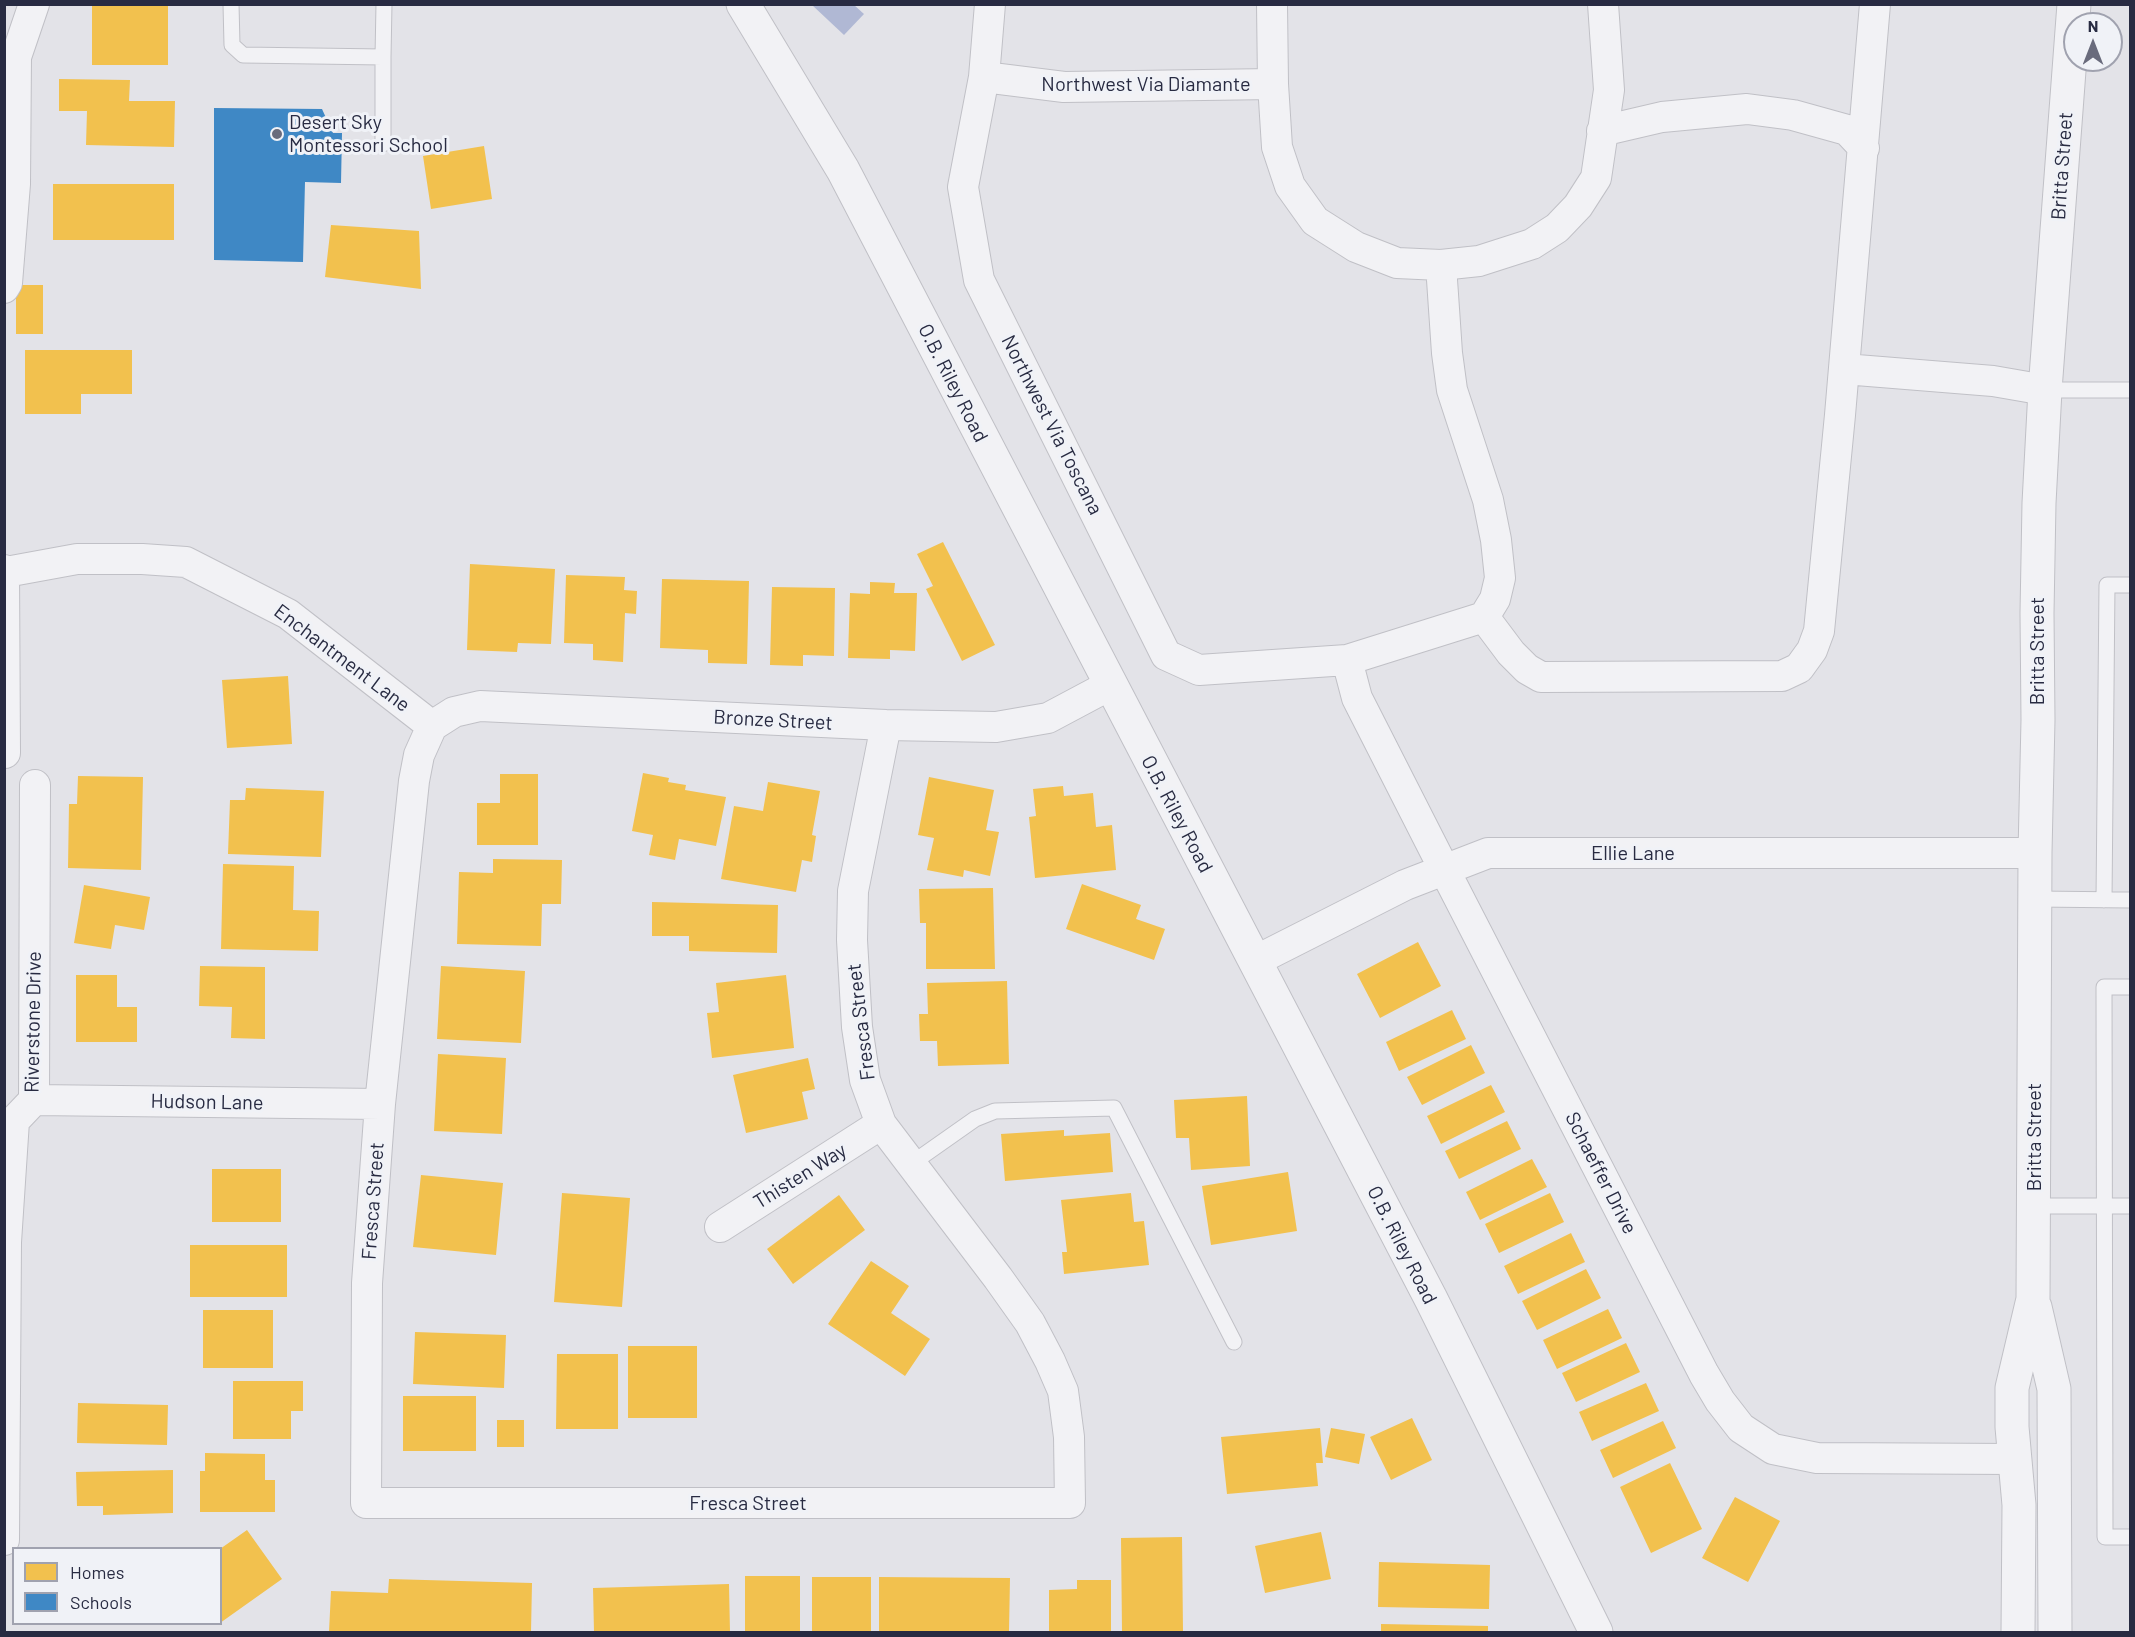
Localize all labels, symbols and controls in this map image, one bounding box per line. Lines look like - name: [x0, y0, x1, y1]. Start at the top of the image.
- north arrow: [2063, 12, 2123, 72]
- text: N: [2088, 16, 2098, 35]
- street label: Northwest Via Diamante: [1041, 72, 1251, 96]
- place label: Desert Sky Montessori School: [289, 110, 448, 157]
- street label: Britta Street: [2046, 111, 2078, 221]
- marker: Desert Sky Montessori School: [270, 127, 284, 141]
- street label: O.B. Riley Road: [913, 320, 993, 446]
- street label: Northwest Via Toscana: [996, 331, 1108, 519]
- street label: Britta Street: [2025, 597, 2049, 705]
- street label: Enchantment Lane: [269, 599, 415, 717]
- street label: Bronze Street: [713, 705, 833, 735]
- street label: O.B. Riley Road: [1136, 751, 1218, 877]
- street label: Ellie Lane: [1591, 841, 1675, 865]
- street label: Riverstone Drive: [20, 951, 46, 1093]
- street label: Fresca Street: [842, 962, 880, 1082]
- street label: Britta Street: [2022, 1083, 2046, 1191]
- street label: Hudson Lane: [150, 1089, 264, 1115]
- street label: Schaeffer Drive: [1560, 1108, 1642, 1238]
- street label: Thisten Way: [749, 1138, 851, 1214]
- street label: Fresca Street: [357, 1141, 389, 1261]
- street label: O.B. Riley Road: [1362, 1182, 1442, 1308]
- street label: Fresca Street: [689, 1491, 807, 1515]
- legend: [12, 1547, 222, 1625]
- text: Homes: [70, 1561, 124, 1583]
- text: Schools: [70, 1591, 132, 1613]

